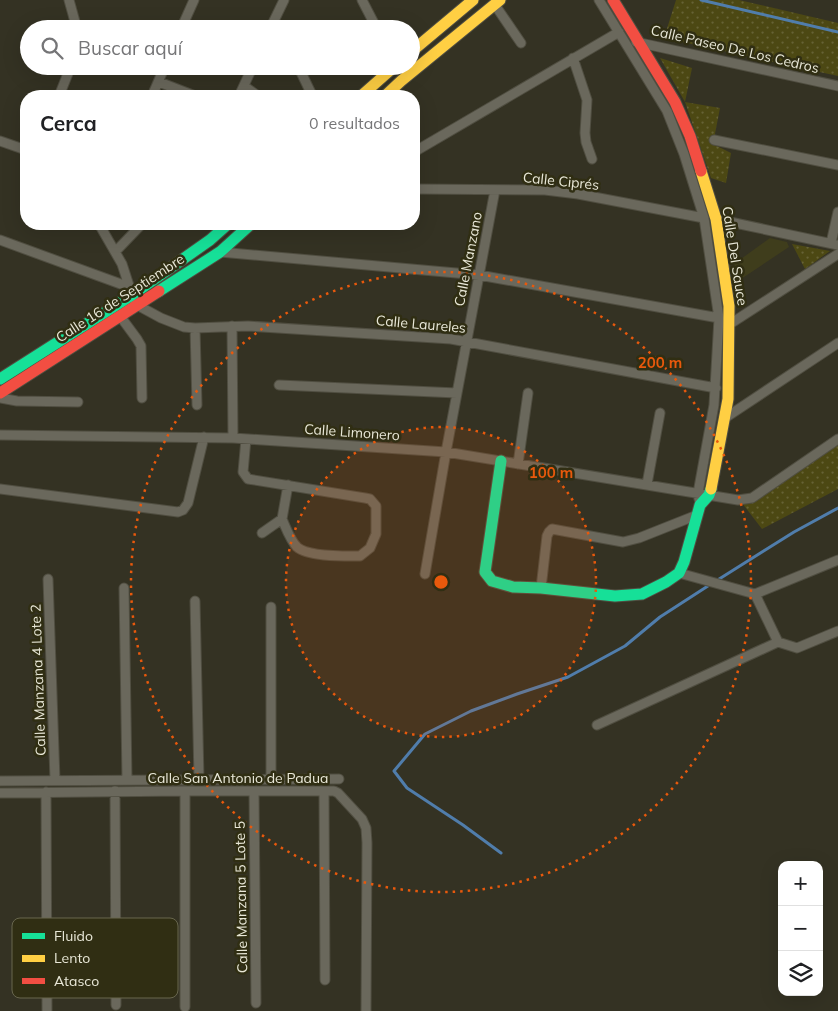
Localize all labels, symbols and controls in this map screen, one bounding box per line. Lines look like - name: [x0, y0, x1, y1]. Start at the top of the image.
- search box: [20, 20, 420, 75]
- street label: Calle Paseo De Los Cedros: [649, 21, 821, 77]
- icon: search: [38, 34, 66, 62]
- text: Buscar aquí: [78, 36, 182, 60]
- text: Cerca: [40, 110, 97, 136]
- text: 0 resultados: [309, 113, 400, 133]
- street label: Calle Ciprés: [522, 168, 600, 194]
- street label: Calle Del Sauce: [718, 205, 752, 307]
- street label: Calle Manzano: [450, 210, 486, 308]
- street label: Calle 16 de Septiembre: [52, 250, 188, 346]
- street label: Calle Laureles: [375, 311, 467, 337]
- text: 200 m: [638, 353, 682, 372]
- street label: Calle Limonero: [304, 420, 400, 444]
- text: 100 m: [529, 463, 573, 482]
- centre of rings: [432, 573, 450, 591]
- street label: Calle Manzana 4 Lote 2: [26, 604, 50, 756]
- street label: Calle San Antonio de Padua: [148, 769, 328, 787]
- street label: Calle Manzana 5 Lote 5: [231, 821, 251, 973]
- map controls: [778, 861, 823, 996]
- button: +: [778, 861, 823, 906]
- button: −: [778, 906, 823, 951]
- legend: [12, 918, 178, 998]
- text: Fluido: [54, 927, 93, 945]
- text: Lento: [54, 949, 90, 967]
- button: layers: [778, 951, 823, 996]
- text: Atasco: [54, 972, 99, 990]

